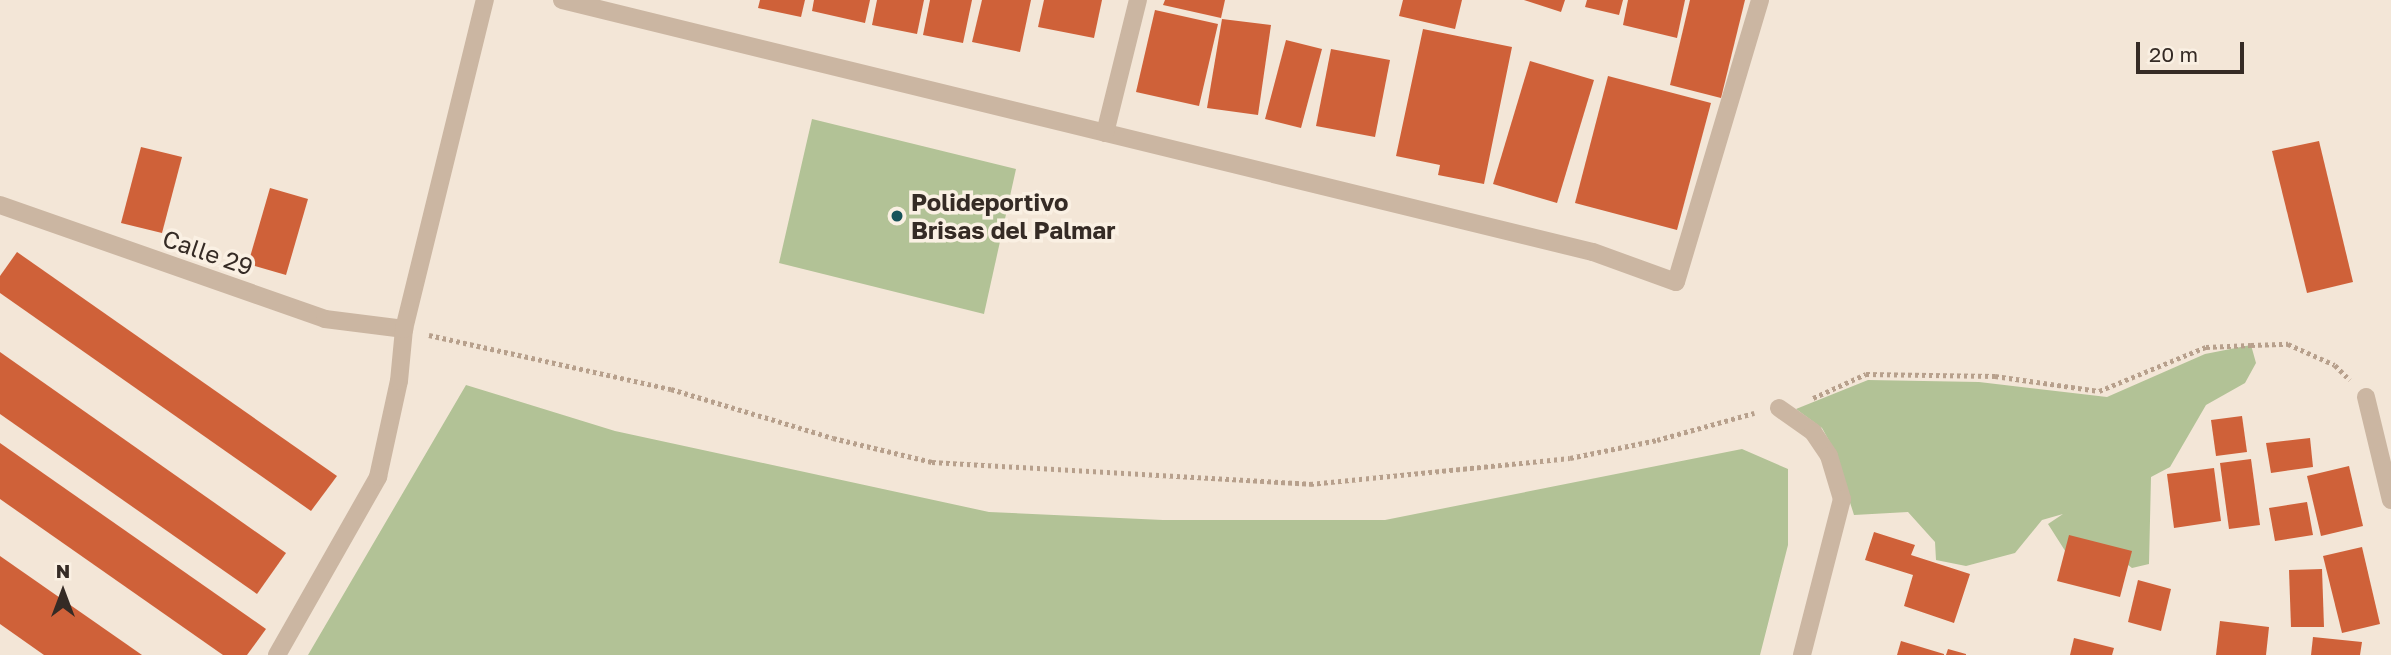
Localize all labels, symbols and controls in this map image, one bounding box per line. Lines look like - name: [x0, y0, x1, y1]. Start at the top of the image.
- scale bar: [2139, 28, 2248, 72]
- text: 20 m: [2149, 41, 2198, 67]
- place label: Polideportivo Brisas del Palmar: [911, 188, 1116, 244]
- marker: Polideportivo Brisas del Palmar: [889, 208, 905, 224]
- street label: Calle 29: [159, 223, 257, 281]
- north arrow: [28, 557, 98, 627]
- text: N: [56, 559, 70, 582]

